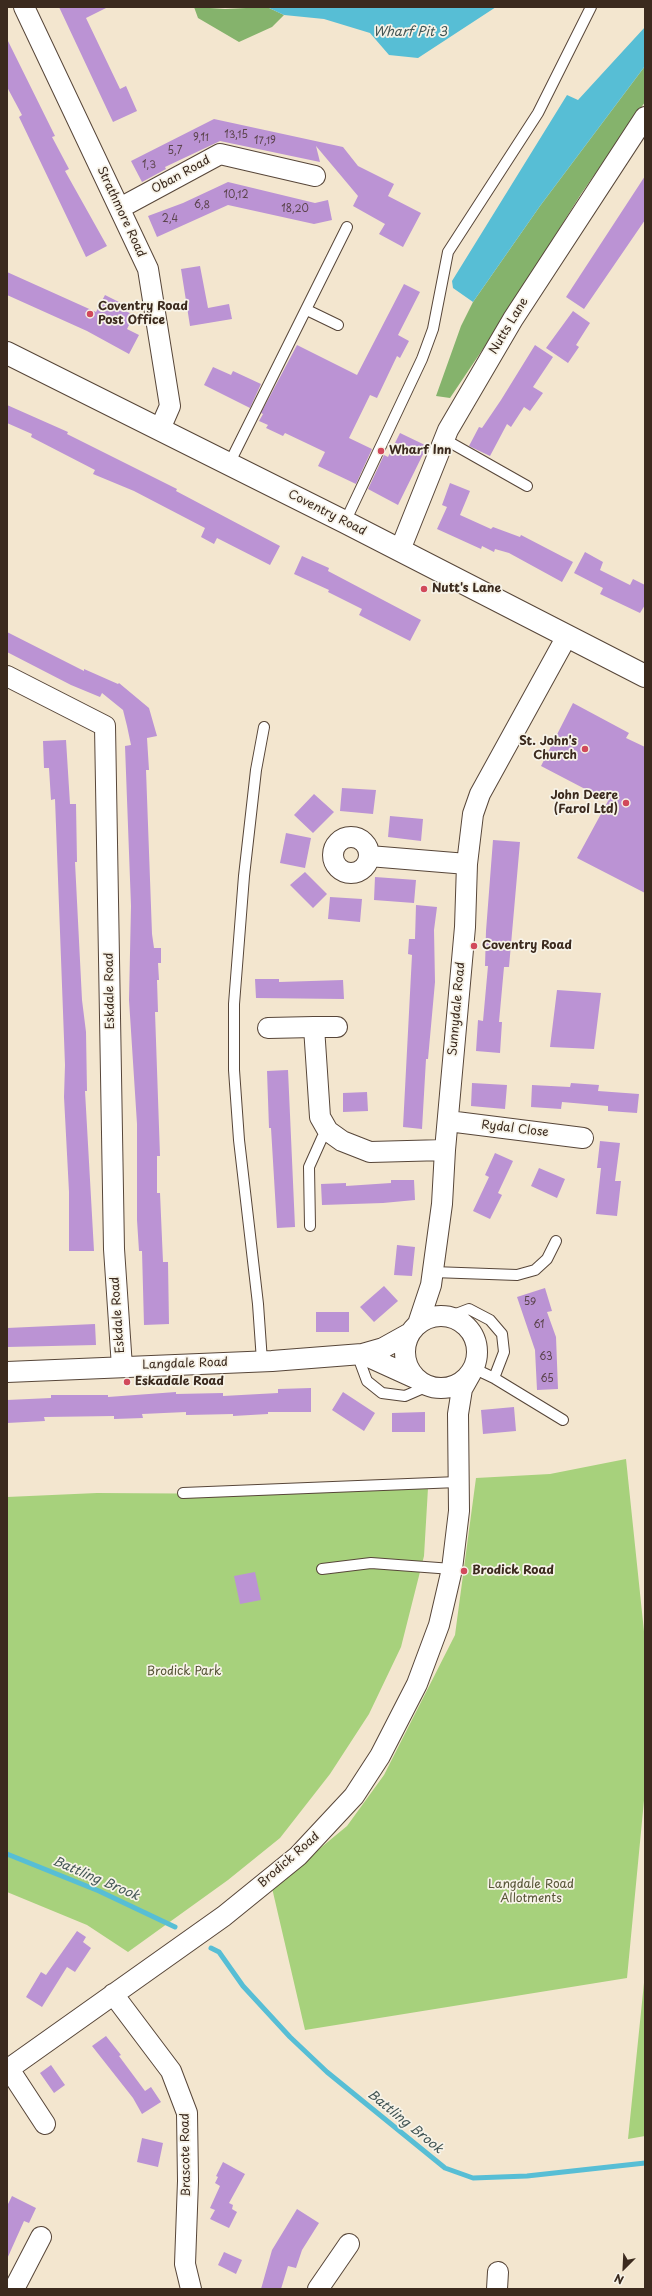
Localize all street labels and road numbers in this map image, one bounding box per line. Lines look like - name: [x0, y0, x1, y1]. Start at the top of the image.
- street label: Oban Road: [149, 153, 213, 197]
- street label: Strathmore Road: [94, 164, 148, 260]
- street label: Nutts Lane: [486, 295, 532, 357]
- street label: Coventry Road: [286, 487, 368, 539]
- street label: Eskdale Road: [102, 952, 118, 1030]
- street label: Sunnydale Road: [446, 961, 468, 1057]
- street label: Rydal Close: [481, 1118, 549, 1140]
- street label: Eskdale Road: [108, 1276, 128, 1354]
- street label: Langdale Road: [142, 1355, 228, 1373]
- street label: Brodick Road: [255, 1829, 323, 1891]
- street label: Brascote Road: [178, 2113, 194, 2197]

